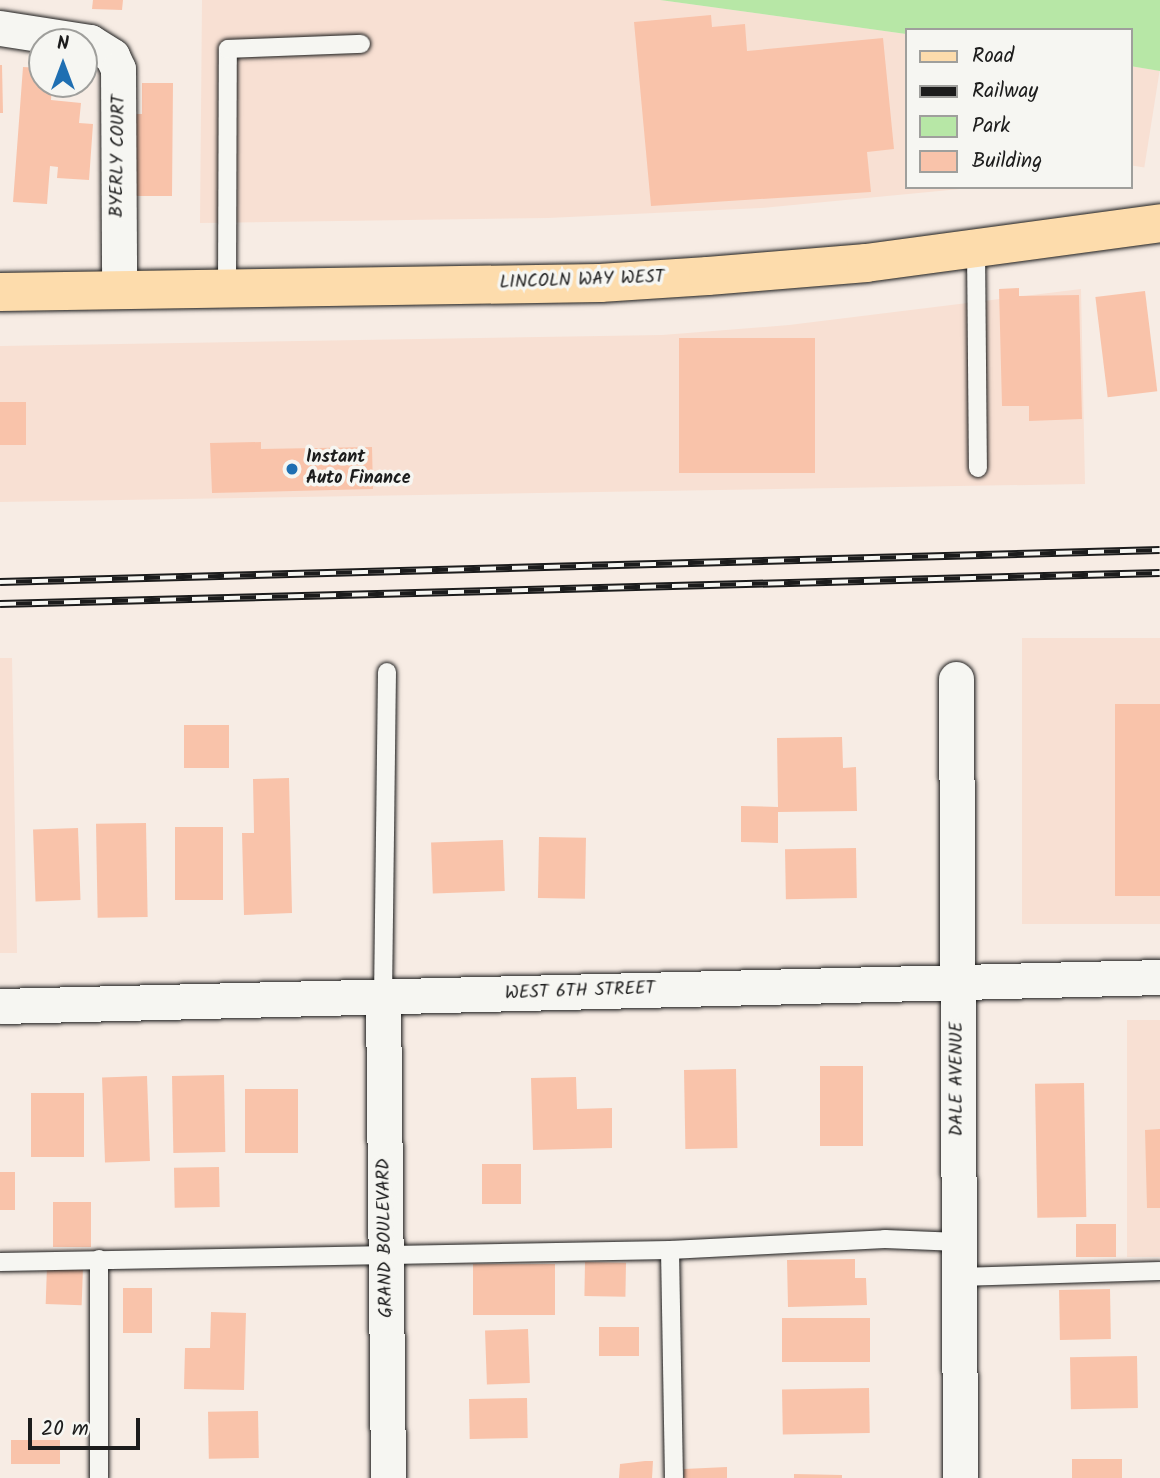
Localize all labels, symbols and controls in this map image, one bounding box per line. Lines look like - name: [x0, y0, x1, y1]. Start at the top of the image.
- north arrow: [28, 28, 98, 98]
- legend: [904, 28, 1132, 189]
- text: N: [57, 29, 69, 59]
- text: Road: [972, 40, 1014, 73]
- text: Railway: [972, 75, 1038, 108]
- street label: BYERLY COURT: [107, 94, 131, 218]
- text: Park: [972, 110, 1010, 143]
- text: Building: [972, 145, 1042, 178]
- street label: LINCOLN WAY WEST: [499, 267, 665, 295]
- place label: Instant Auto Finance: [306, 448, 410, 490]
- marker: Instant Auto Finance: [284, 461, 300, 477]
- street label: WEST 6TH STREET: [505, 979, 655, 1005]
- street label: DALE AVENUE: [947, 1022, 969, 1136]
- street label: GRAND BOULEVARD: [374, 1158, 398, 1318]
- scale bar: [32, 1404, 144, 1448]
- text: 20 m: [41, 1413, 89, 1446]

